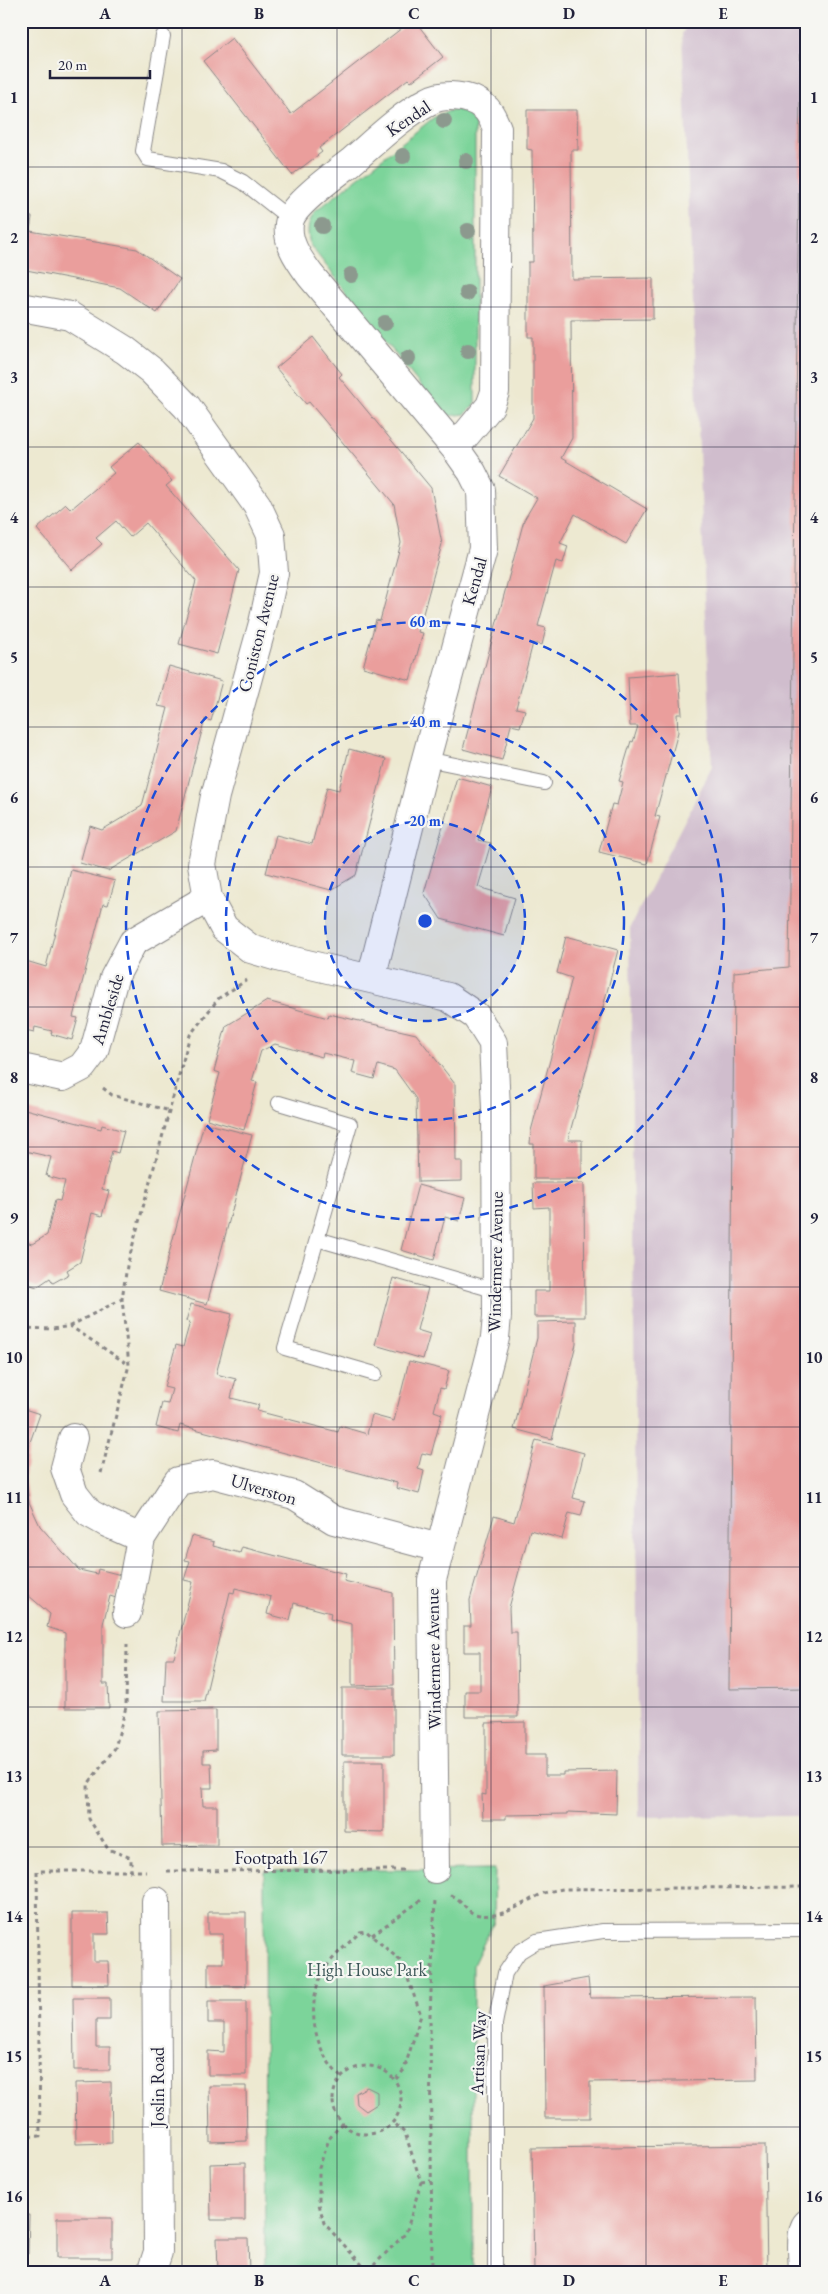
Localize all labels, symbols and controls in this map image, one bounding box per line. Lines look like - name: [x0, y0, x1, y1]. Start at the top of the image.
- text: A: [98, 3, 111, 24]
- text: B: [254, 3, 264, 24]
- text: C: [408, 3, 420, 24]
- text: D: [563, 3, 575, 24]
- text: E: [718, 3, 728, 24]
- scale bar: [50, 48, 150, 80]
- text: 20 m: [58, 55, 87, 74]
- text: 1: [10, 87, 18, 108]
- text: 1: [810, 87, 818, 108]
- street label: Kendal: [381, 95, 435, 141]
- text: 2: [10, 227, 19, 248]
- text: 2: [810, 227, 819, 248]
- text: 3: [10, 367, 18, 388]
- text: 3: [810, 367, 818, 388]
- text: 4: [10, 507, 19, 528]
- text: 4: [810, 507, 819, 528]
- street label: Kendal: [456, 554, 492, 608]
- street label: Coniston Avenue: [232, 572, 284, 694]
- text: 60 m: [409, 612, 441, 631]
- text: 5: [10, 647, 18, 668]
- text: 5: [810, 647, 818, 668]
- text: 40 m: [409, 712, 441, 731]
- text: 6: [10, 787, 19, 808]
- text: 6: [810, 787, 819, 808]
- text: 20 m: [409, 811, 441, 830]
- centre of rings: [416, 912, 434, 930]
- text: 7: [10, 927, 19, 948]
- text: 7: [810, 927, 819, 948]
- street label: Ambleside: [85, 971, 129, 1048]
- text: 8: [10, 1067, 18, 1088]
- text: 8: [810, 1067, 818, 1088]
- street label: Windermere Avenue: [482, 1191, 508, 1333]
- text: 9: [10, 1207, 19, 1228]
- text: 9: [810, 1207, 819, 1228]
- text: 10: [6, 1347, 23, 1368]
- text: 10: [806, 1347, 823, 1368]
- street label: Ulverston: [228, 1468, 300, 1510]
- text: 11: [6, 1487, 22, 1508]
- text: 11: [806, 1487, 822, 1508]
- street label: Windermere Avenue: [420, 1588, 446, 1730]
- text: 12: [6, 1626, 23, 1647]
- text: 12: [806, 1626, 823, 1647]
- text: 13: [6, 1766, 22, 1787]
- text: 13: [806, 1766, 822, 1787]
- street label: Footpath 167: [235, 1846, 328, 1869]
- text: 14: [6, 1906, 23, 1927]
- text: 14: [806, 1906, 823, 1927]
- park label: High House Park: [307, 1958, 427, 1981]
- street label: Artisan Way: [465, 2010, 491, 2096]
- text: 15: [6, 2046, 22, 2067]
- street label: Joslin Road: [146, 2046, 169, 2129]
- text: 15: [806, 2046, 822, 2067]
- text: 16: [6, 2186, 23, 2207]
- text: 16: [806, 2186, 823, 2207]
- text: A: [98, 2270, 111, 2291]
- text: B: [254, 2270, 264, 2291]
- text: C: [408, 2270, 420, 2291]
- text: D: [563, 2270, 575, 2291]
- text: E: [718, 2270, 728, 2291]

